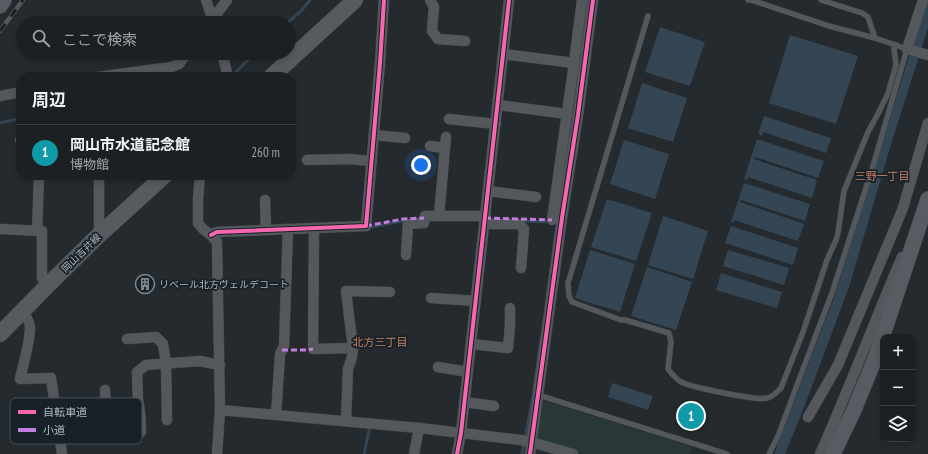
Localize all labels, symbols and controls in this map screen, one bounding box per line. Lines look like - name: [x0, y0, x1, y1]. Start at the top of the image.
- search box: [16, 16, 296, 60]
- icon: search: [30, 27, 52, 49]
- text: ここで検索: [62, 30, 137, 49]
- text: 周辺: [32, 89, 66, 111]
- text: 岡山市水道記念館: [70, 135, 190, 154]
- text: 1: [42, 144, 48, 161]
- text: 260 m: [251, 144, 280, 161]
- your location: [411, 155, 431, 175]
- text: 博物館: [70, 156, 109, 173]
- district label: 三野一丁目: [855, 169, 910, 183]
- street label: 岡山吉井線: [59, 231, 103, 275]
- building icon: リベール北方ヴェルデコート: [134, 273, 156, 295]
- place label: リベール北方ヴェルデコート: [159, 278, 289, 291]
- map controls: [880, 334, 916, 442]
- button: +: [880, 334, 916, 370]
- district label: 北方三丁目: [353, 335, 408, 349]
- button: −: [880, 370, 916, 406]
- legend: [10, 398, 142, 444]
- pin: 1: [678, 401, 704, 431]
- text: 自転車道: [43, 405, 87, 419]
- button: layers: [880, 406, 916, 442]
- text: 小道: [43, 423, 65, 437]

